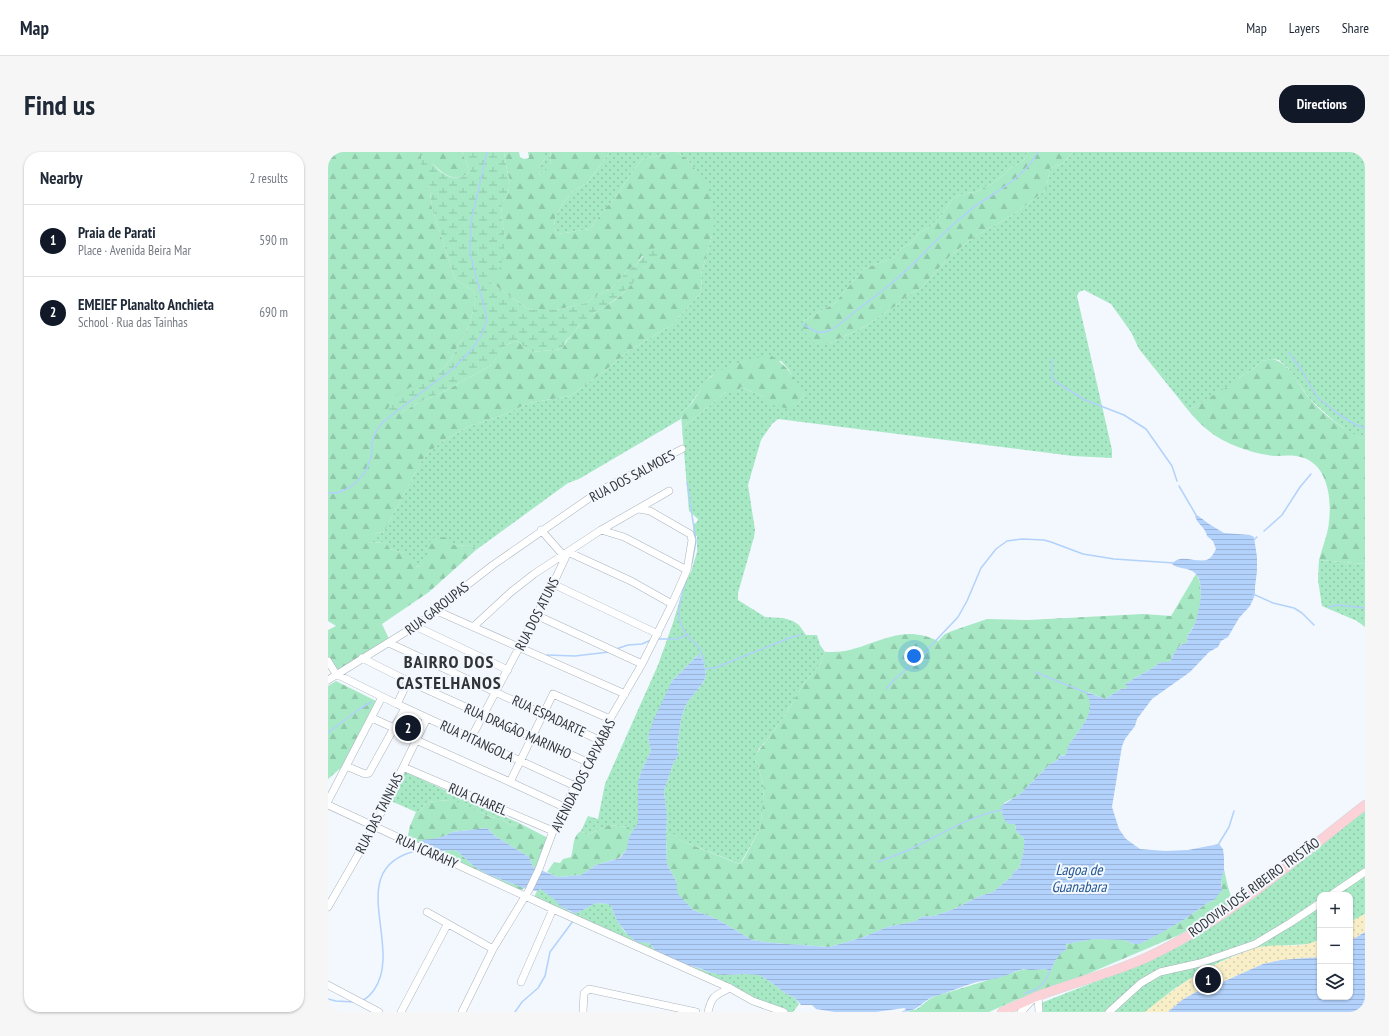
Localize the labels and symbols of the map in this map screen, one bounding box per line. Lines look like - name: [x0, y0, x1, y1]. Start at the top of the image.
- street label: RUA DOS SALMOES: [586, 446, 678, 506]
- street label: RUA DOS ATUNS: [511, 574, 563, 654]
- street label: RUA GAROUPAS: [401, 577, 473, 639]
- your location: [904, 646, 924, 666]
- district label: BAIRRO DOS CASTELHANOS: [396, 650, 502, 694]
- street label: RUA ESPADARTE: [509, 691, 589, 741]
- street label: RUA DRAGÃO MARINHO: [462, 699, 575, 763]
- pin: 2: [395, 713, 421, 743]
- street label: RUA PITANGOLA: [437, 716, 517, 766]
- street label: AVENIDA DOS CAPIXABAS: [547, 716, 619, 834]
- street label: RUA DAS TAINHAS: [351, 770, 407, 856]
- street label: RUA CHAREL: [446, 779, 510, 820]
- street label: RUA ICARAHY: [393, 829, 461, 873]
- street label: RODOVIA JOSÉ RIBEIRO TRISTÃO: [1185, 833, 1323, 941]
- water label: Lagoa de Guanabara: [1051, 860, 1108, 896]
- pin: 1: [1195, 965, 1221, 995]

